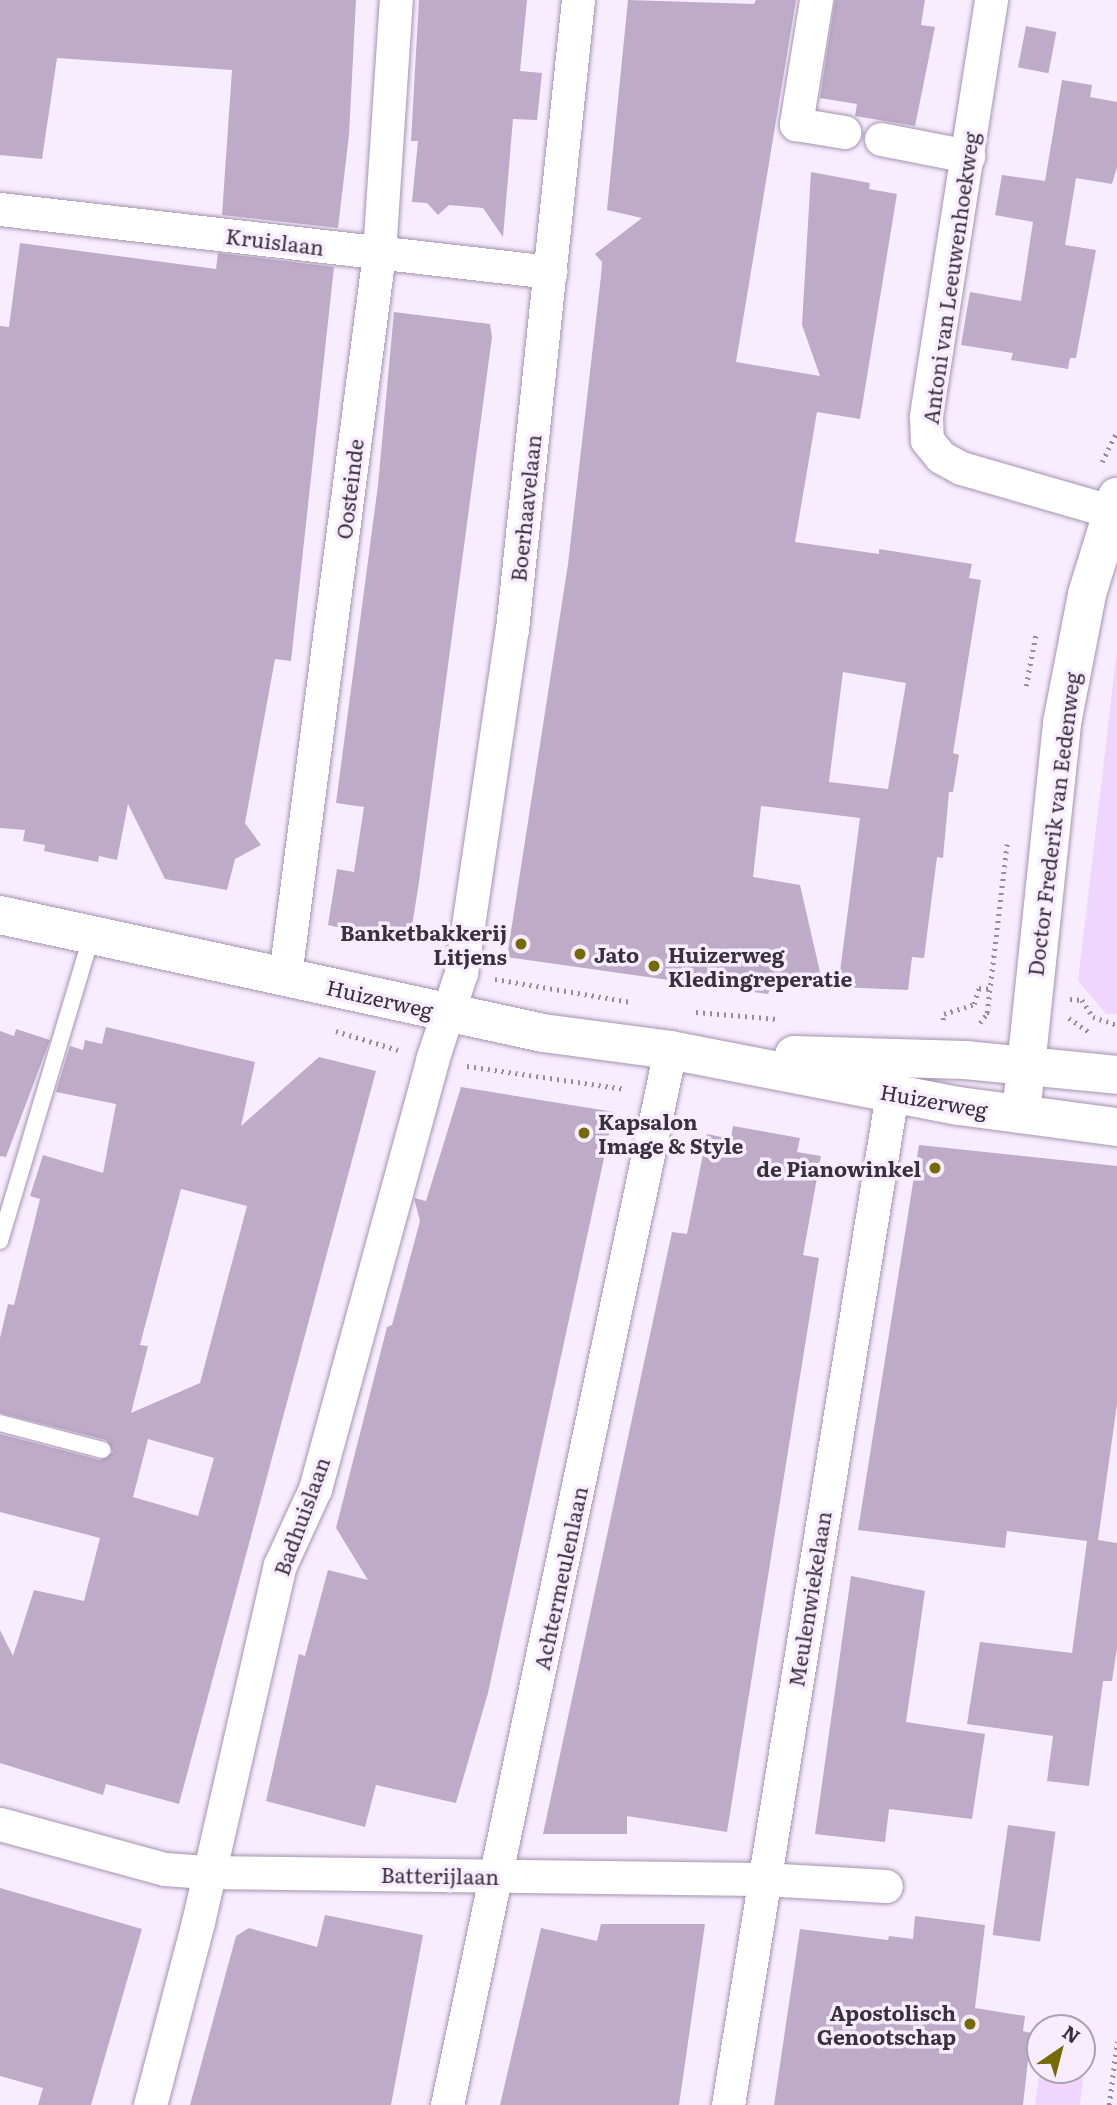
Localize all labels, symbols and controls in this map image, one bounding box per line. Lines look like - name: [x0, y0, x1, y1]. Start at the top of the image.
- street label: Antoni van Leeuwenhoekweg: [917, 130, 983, 426]
- street label: Kruislaan: [224, 222, 326, 260]
- street label: Boerhaavelaan: [505, 433, 545, 583]
- street label: Oosteinde: [330, 437, 368, 541]
- street label: Doctor Frederik van Eedenweg: [1022, 670, 1084, 978]
- place label: Banketbakkerij Litjens: [340, 919, 507, 969]
- marker: Banketbakkerij Litjens: [513, 936, 529, 952]
- place label: Jato: [594, 941, 639, 967]
- place label: Huizerweg Kledingreperatie: [668, 941, 852, 991]
- marker: Jato: [572, 946, 588, 962]
- marker: Huizerweg Kledingreperatie: [646, 958, 662, 974]
- street label: Huizerweg: [324, 973, 436, 1023]
- street label: Huizerweg: [878, 1078, 990, 1122]
- place label: Kapsalon Image & Style: [598, 1108, 743, 1158]
- marker: Kapsalon Image & Style: [576, 1125, 592, 1141]
- place label: de Pianowinkel: [756, 1155, 921, 1181]
- marker: de Pianowinkel: [927, 1160, 943, 1176]
- street label: Badhuislaan: [268, 1453, 334, 1579]
- street label: Achtermeulenlaan: [528, 1484, 592, 1672]
- street label: Meulenwiekelaan: [783, 1509, 835, 1689]
- street label: Batterijlaan: [381, 1861, 499, 1889]
- place label: Apostolisch Genootschap: [817, 1999, 956, 2049]
- north arrow: [1026, 2014, 1096, 2084]
- marker: Apostolisch Genootschap: [962, 2016, 978, 2032]
- text: N: [1057, 2017, 1086, 2049]

